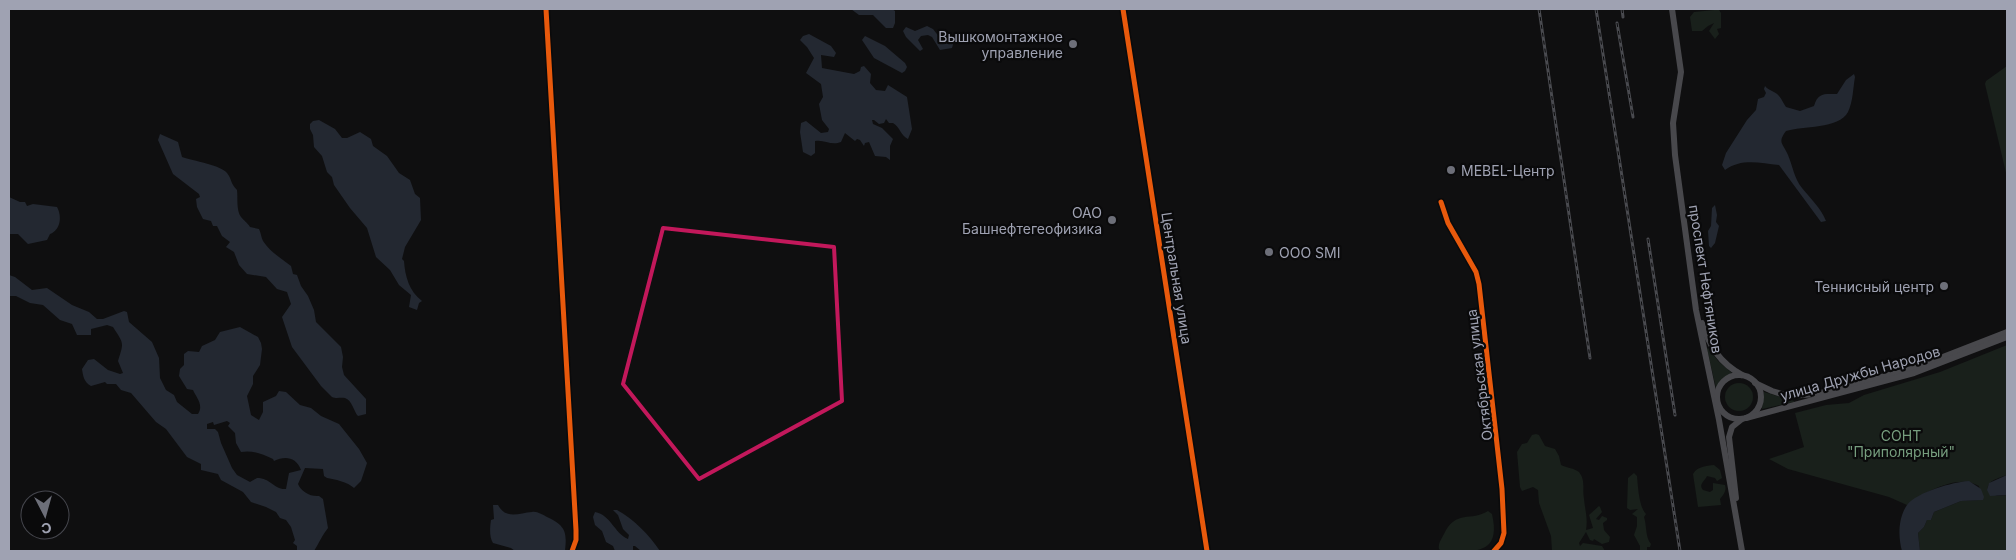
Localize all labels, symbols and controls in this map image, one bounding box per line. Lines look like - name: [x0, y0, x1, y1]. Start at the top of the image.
- place label: Вышкомонтажное управление: [938, 28, 1063, 61]
- marker: Вышкомонтажное управление: [1067, 38, 1079, 50]
- place label: MEBEL-Центр: [1461, 162, 1555, 179]
- marker: MEBEL-Центр: [1445, 164, 1457, 176]
- street label: проспект Нефтяников: [1686, 203, 1726, 355]
- place label: ОАО Башнефтегеофизика: [962, 204, 1102, 237]
- street label: Центральная улица: [1158, 211, 1196, 345]
- marker: ОАО Башнефтегеофизика: [1106, 214, 1118, 226]
- place label: OOO SMI: [1279, 244, 1340, 261]
- marker: OOO SMI: [1263, 246, 1275, 258]
- place label: Теннисный центр: [1814, 278, 1934, 295]
- marker: Теннисный центр: [1938, 280, 1950, 292]
- street label: Октябрьская улица: [1463, 308, 1495, 442]
- street label: улица Дружбы Народов: [1778, 342, 1942, 404]
- park label: СОНТ "Приполярный": [1847, 427, 1955, 460]
- north arrow: [20, 490, 70, 540]
- text: С: [40, 519, 52, 537]

